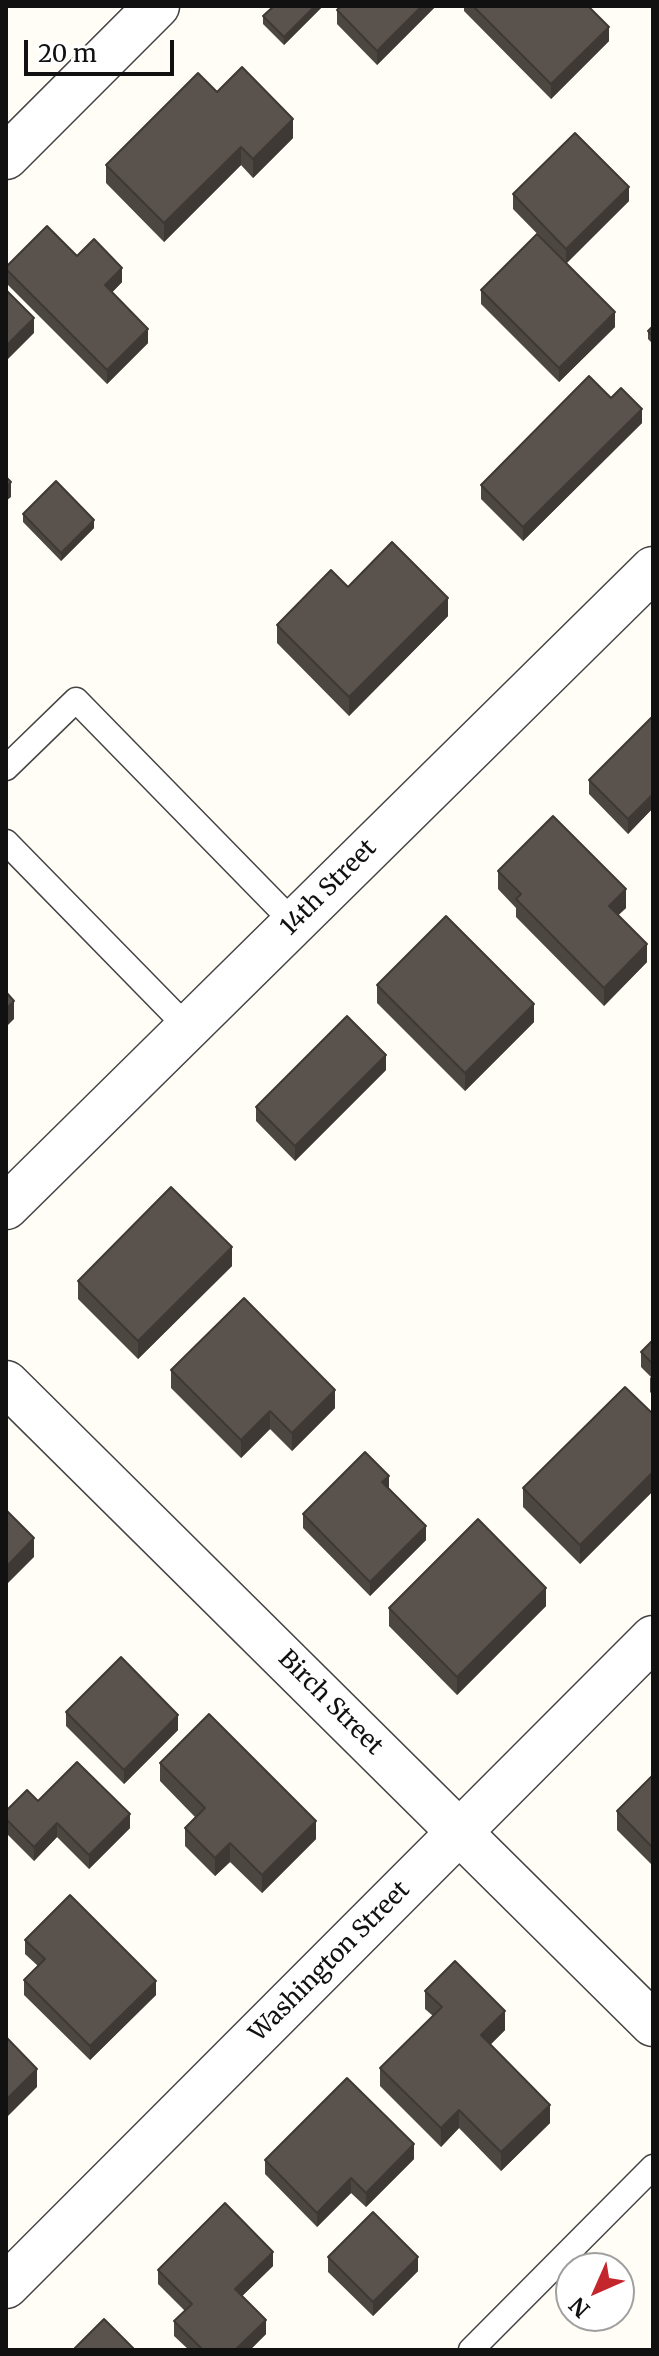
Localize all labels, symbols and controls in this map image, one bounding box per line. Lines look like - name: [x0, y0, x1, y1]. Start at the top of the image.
- scale bar: [28, 24, 178, 74]
- text: 20 m: [38, 38, 97, 69]
- street label: 14th Street: [275, 834, 383, 942]
- street label: Birch Street: [272, 1645, 388, 1761]
- street label: Washington Street: [244, 1876, 416, 2048]
- north arrow: [555, 2252, 635, 2332]
- text: N: [563, 2292, 595, 2324]

